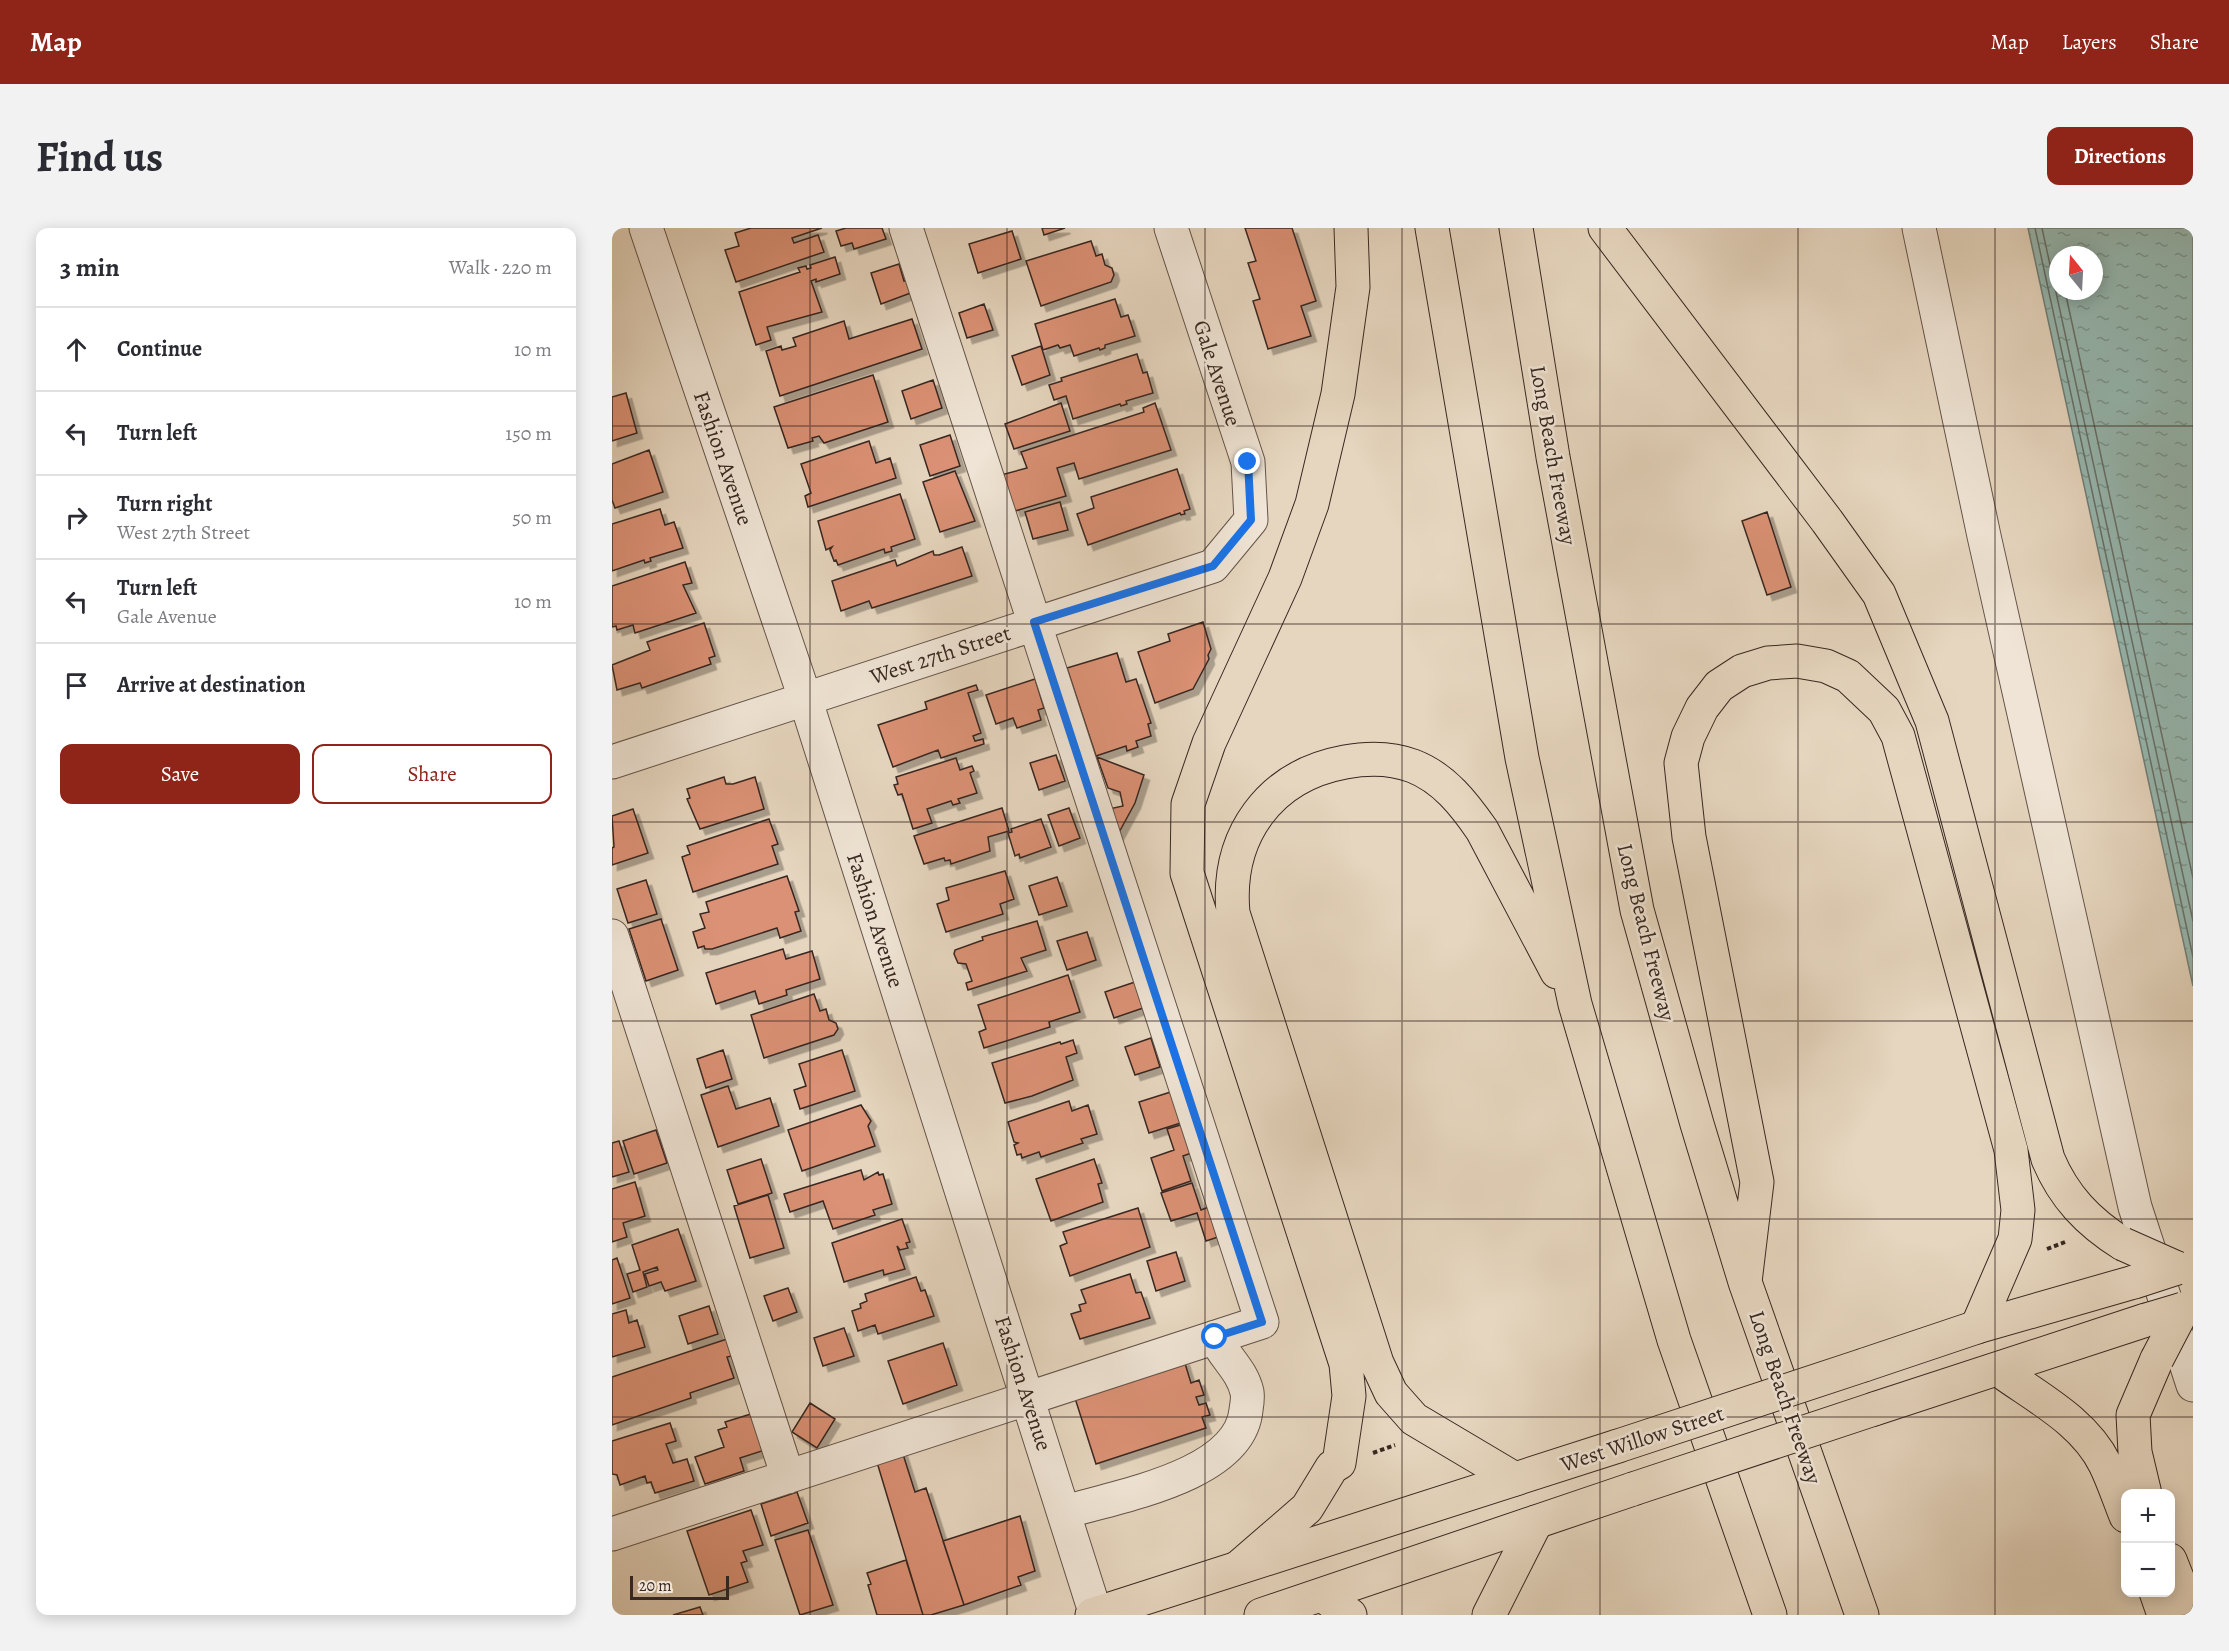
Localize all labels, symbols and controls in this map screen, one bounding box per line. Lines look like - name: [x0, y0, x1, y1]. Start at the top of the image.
- text: Map: [30, 23, 82, 61]
- text: Map: [1990, 28, 2029, 56]
- text: Layers: [2062, 28, 2117, 56]
- text: Share: [2150, 28, 2199, 56]
- button: Directions: [2047, 127, 2193, 185]
- text: Find us: [36, 128, 163, 185]
- north arrow: [2049, 246, 2103, 300]
- text: 3 min: [60, 250, 120, 285]
- text: Walk · 220 m: [449, 254, 552, 281]
- street label: Gale Avenue: [1186, 316, 1248, 430]
- icon: ahead: [60, 333, 93, 366]
- text: Continue: [117, 334, 202, 364]
- text: 10 m: [514, 336, 552, 363]
- street label: Long Beach Freeway: [1522, 363, 1584, 547]
- street label: Fashion Avenue: [686, 387, 760, 530]
- icon: left: [60, 417, 93, 450]
- text: Turn left: [117, 418, 197, 448]
- text: 150 m: [505, 420, 552, 447]
- route end: [1234, 448, 1260, 474]
- text: Turn right: [117, 489, 213, 519]
- icon: right: [60, 501, 93, 534]
- text: 50 m: [512, 504, 552, 531]
- text: West 27th Street: [117, 519, 250, 546]
- text: Turn left: [117, 573, 197, 603]
- icon: left: [60, 585, 93, 618]
- text: 10 m: [514, 588, 552, 615]
- text: Gale Avenue: [117, 603, 217, 630]
- street label: West 27th Street: [865, 618, 1015, 692]
- icon: arrive: [60, 669, 93, 702]
- text: Arrive at destination: [117, 670, 306, 700]
- button: Save: [60, 744, 300, 804]
- button: Share: [312, 744, 552, 804]
- street label: Long Beach Freeway: [1610, 841, 1683, 1024]
- street label: Fashion Avenue: [839, 849, 911, 992]
- street label: Long Beach Freeway: [1741, 1307, 1829, 1488]
- street label: Fashion Avenue: [987, 1312, 1059, 1455]
- route start: [1201, 1323, 1227, 1349]
- street label: West Willow Street: [1556, 1398, 1728, 1480]
- map controls: [2121, 1489, 2175, 1597]
- button: +: [2121, 1489, 2175, 1543]
- button: −: [2121, 1543, 2175, 1597]
- scale bar: [630, 1573, 729, 1600]
- text: 20 m: [639, 1575, 672, 1597]

